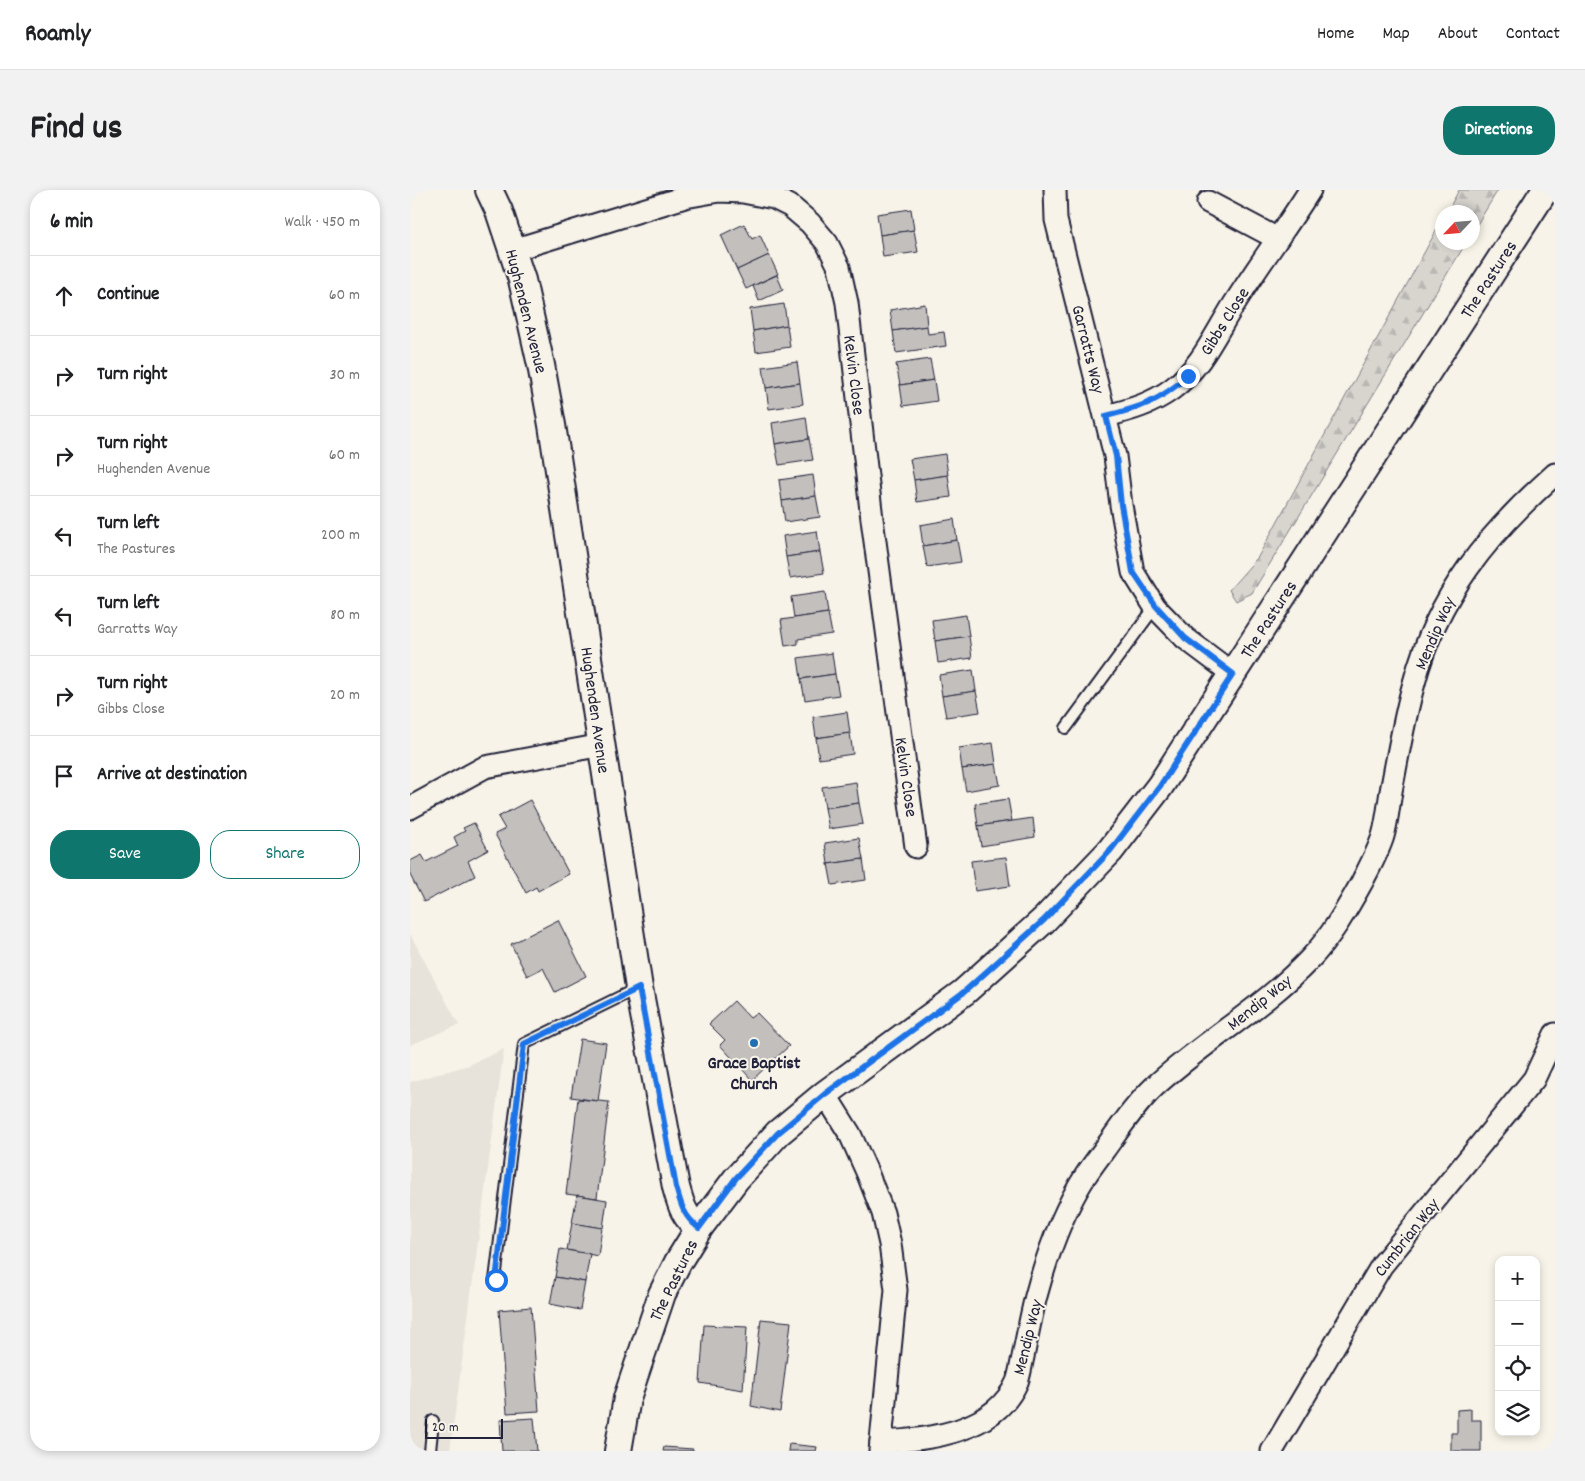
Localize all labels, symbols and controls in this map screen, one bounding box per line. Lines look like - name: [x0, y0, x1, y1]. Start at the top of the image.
- text: Roamly: [25, 18, 91, 52]
- text: Home: [1317, 22, 1354, 47]
- text: Map: [1382, 22, 1410, 47]
- text: About: [1438, 22, 1478, 47]
- text: Contact: [1506, 22, 1560, 47]
- text: Find us: [30, 105, 122, 155]
- button: Directions: [1443, 106, 1555, 155]
- north arrow: [1435, 205, 1480, 250]
- text: 6 min: [50, 208, 93, 238]
- text: Walk · 450 m: [285, 211, 360, 234]
- street label: The Pastures: [1456, 237, 1525, 324]
- street label: Hughenden Avenue: [497, 247, 552, 377]
- icon: ahead: [50, 282, 78, 310]
- text: Continue: [97, 282, 159, 309]
- street label: Gibbs Close: [1195, 283, 1257, 361]
- text: 60 m: [329, 284, 360, 307]
- street label: Garratts Way: [1064, 303, 1110, 397]
- street label: Kelvin Close: [835, 334, 870, 417]
- icon: right: [50, 362, 78, 390]
- text: Turn right: [97, 362, 168, 389]
- text: 30 m: [330, 364, 360, 387]
- route end: [1177, 365, 1200, 388]
- text: Turn right: [97, 431, 168, 458]
- icon: right: [50, 442, 78, 470]
- text: 60 m: [329, 444, 360, 467]
- text: Hughenden Avenue: [97, 458, 210, 481]
- text: Turn left: [97, 511, 160, 538]
- icon: left: [50, 522, 78, 550]
- text: 200 m: [321, 524, 360, 547]
- text: The Pastures: [97, 538, 175, 561]
- street label: The Pastures: [1236, 577, 1305, 664]
- text: Turn left: [97, 591, 160, 618]
- street label: Mendip Way: [1410, 593, 1463, 674]
- icon: left: [50, 602, 78, 630]
- text: 80 m: [330, 604, 360, 627]
- text: Garratts Way: [97, 618, 177, 641]
- street label: Hughenden Avenue: [572, 646, 615, 775]
- text: Turn right: [97, 671, 168, 698]
- icon: right: [50, 682, 78, 710]
- text: 20 m: [330, 684, 360, 707]
- text: Gibbs Close: [97, 698, 165, 721]
- street label: Kelvin Close: [887, 736, 923, 819]
- icon: arrive: [50, 762, 78, 790]
- text: Arrive at destination: [97, 762, 247, 789]
- button: Save: [50, 830, 200, 879]
- button: Share: [210, 830, 360, 879]
- street label: Mendip Way: [1223, 970, 1299, 1038]
- marker: Grace Baptist Church: [748, 1037, 760, 1049]
- place label: Grace Baptist Church: [708, 1052, 801, 1098]
- street label: Cumbrian Way: [1369, 1193, 1447, 1283]
- street label: The Pastures: [645, 1236, 706, 1326]
- map controls: [1495, 1256, 1540, 1436]
- button: +: [1495, 1256, 1540, 1301]
- route start: [485, 1269, 508, 1292]
- street label: Mendip Way: [1008, 1297, 1051, 1378]
- button: −: [1495, 1301, 1540, 1346]
- button: locate: [1495, 1346, 1540, 1391]
- button: layers: [1495, 1391, 1540, 1436]
- scale bar: [425, 1416, 502, 1439]
- text: 20 m: [432, 1418, 459, 1438]

